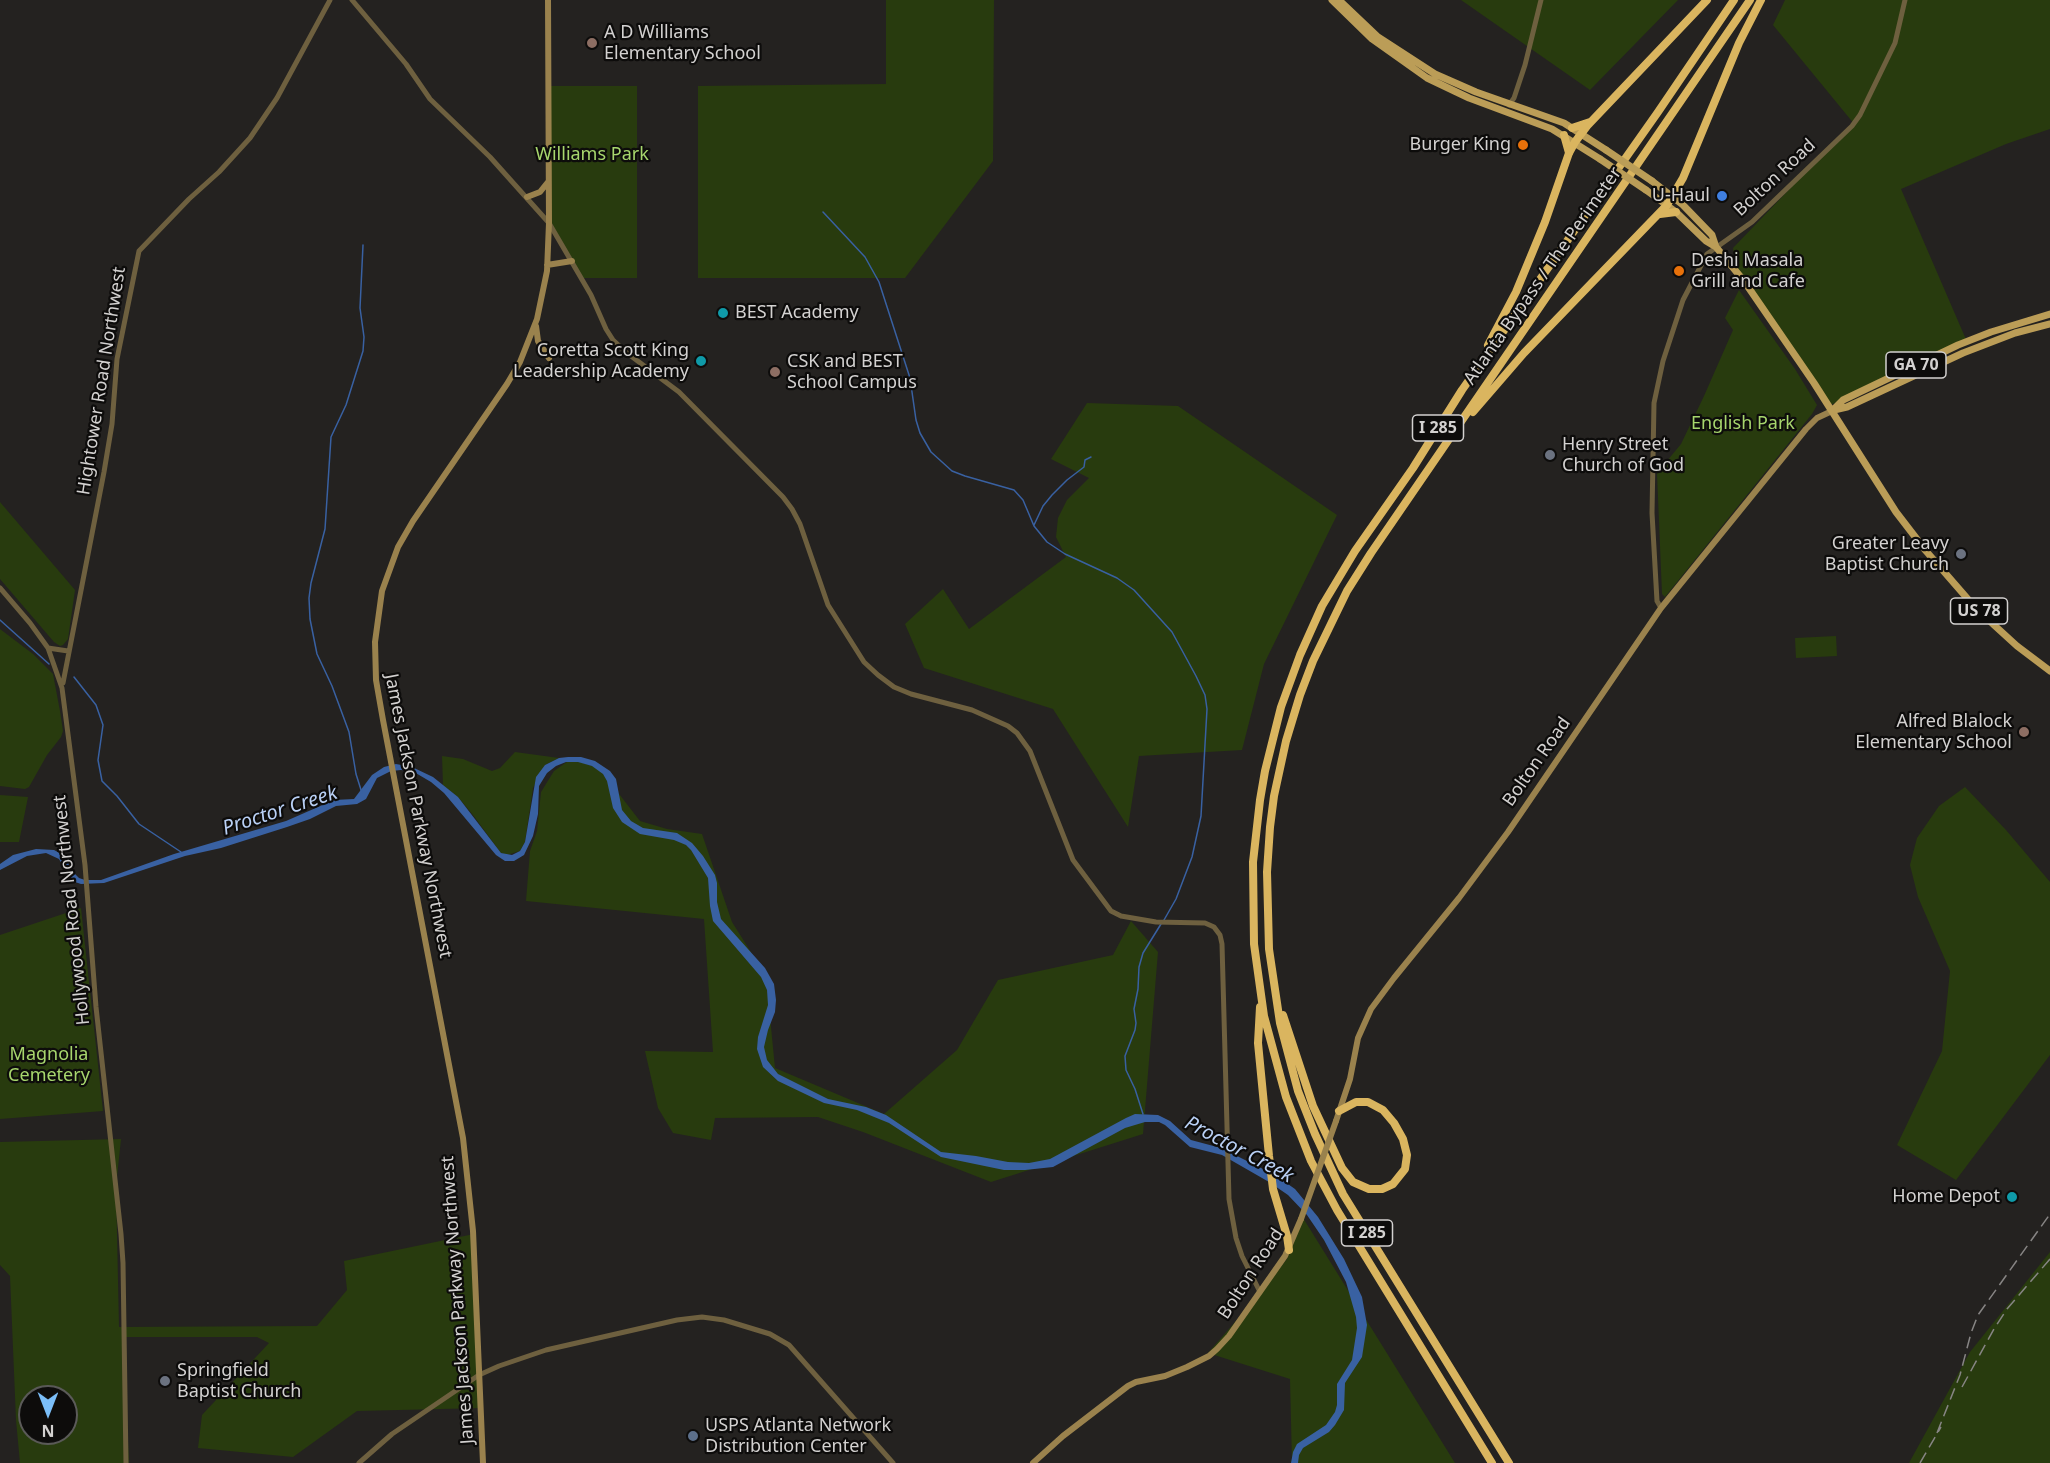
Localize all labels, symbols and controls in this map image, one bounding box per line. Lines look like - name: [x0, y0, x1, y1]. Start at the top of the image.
- place label: A D Williams Elementary School: [604, 22, 761, 64]
- marker: A D Williams Elementary School: [585, 36, 599, 50]
- place label: Burger King: [1410, 134, 1511, 156]
- street label: Bolton Road: [1730, 135, 1820, 221]
- marker: Burger King: [1516, 138, 1530, 152]
- park label: Williams Park: [535, 144, 649, 166]
- street label: Atlanta Bypass / The Perimeter: [1459, 163, 1627, 389]
- place label: U-Haul: [1652, 185, 1710, 207]
- marker: U-Haul: [1715, 189, 1729, 203]
- place label: Deshi Masala Grill and Cafe: [1691, 250, 1805, 292]
- marker: Deshi Masala Grill and Cafe: [1672, 264, 1686, 278]
- street label: Hightower Road Northwest: [73, 265, 131, 497]
- place label: BEST Academy: [735, 302, 859, 324]
- marker: BEST Academy: [716, 306, 730, 320]
- place label: Coretta Scott King Leadership Academy: [513, 340, 689, 382]
- place label: CSK and BEST School Campus: [787, 351, 917, 394]
- road number: GA 70: [1886, 352, 1946, 378]
- marker: Coretta Scott King Leadership Academy: [694, 354, 708, 368]
- marker: CSK and BEST School Campus: [768, 365, 782, 379]
- park label: English Park: [1691, 413, 1795, 435]
- road number: I 285: [1412, 415, 1464, 441]
- place label: Henry Street Church of God: [1562, 434, 1684, 476]
- marker: Henry Street Church of God: [1543, 448, 1557, 462]
- place label: Greater Leavy Baptist Church: [1825, 533, 1949, 576]
- marker: Greater Leavy Baptist Church: [1954, 547, 1968, 561]
- road number: US 78: [1950, 598, 2008, 624]
- street label: James Jackson Parkway Northwest: [380, 672, 456, 960]
- place label: Alfred Blalock Elementary School: [1855, 711, 2012, 754]
- street label: Bolton Road: [1498, 713, 1576, 811]
- marker: Alfred Blalock Elementary School: [2017, 725, 2031, 739]
- water label: Proctor Creek: [219, 781, 341, 841]
- street label: Hollywood Road Northwest: [49, 794, 95, 1026]
- park label: Magnolia Cemetery: [8, 1044, 90, 1086]
- water label: Proctor Creek: [1181, 1111, 1297, 1189]
- street label: James Jackson Parkway Northwest: [437, 1155, 479, 1445]
- place label: Home Depot: [1892, 1186, 2000, 1208]
- marker: Home Depot: [2005, 1190, 2019, 1204]
- road number: I 285: [1342, 1220, 1392, 1246]
- street label: Bolton Road: [1214, 1225, 1288, 1323]
- place label: Springfield Baptist Church: [177, 1360, 301, 1402]
- marker: Springfield Baptist Church: [158, 1374, 172, 1388]
- north arrow: [18, 1385, 78, 1445]
- place label: USPS Atlanta Network Distribution Center: [705, 1415, 891, 1458]
- text: N: [42, 1420, 55, 1442]
- marker: USPS Atlanta Network Distribution Center: [686, 1429, 700, 1443]

